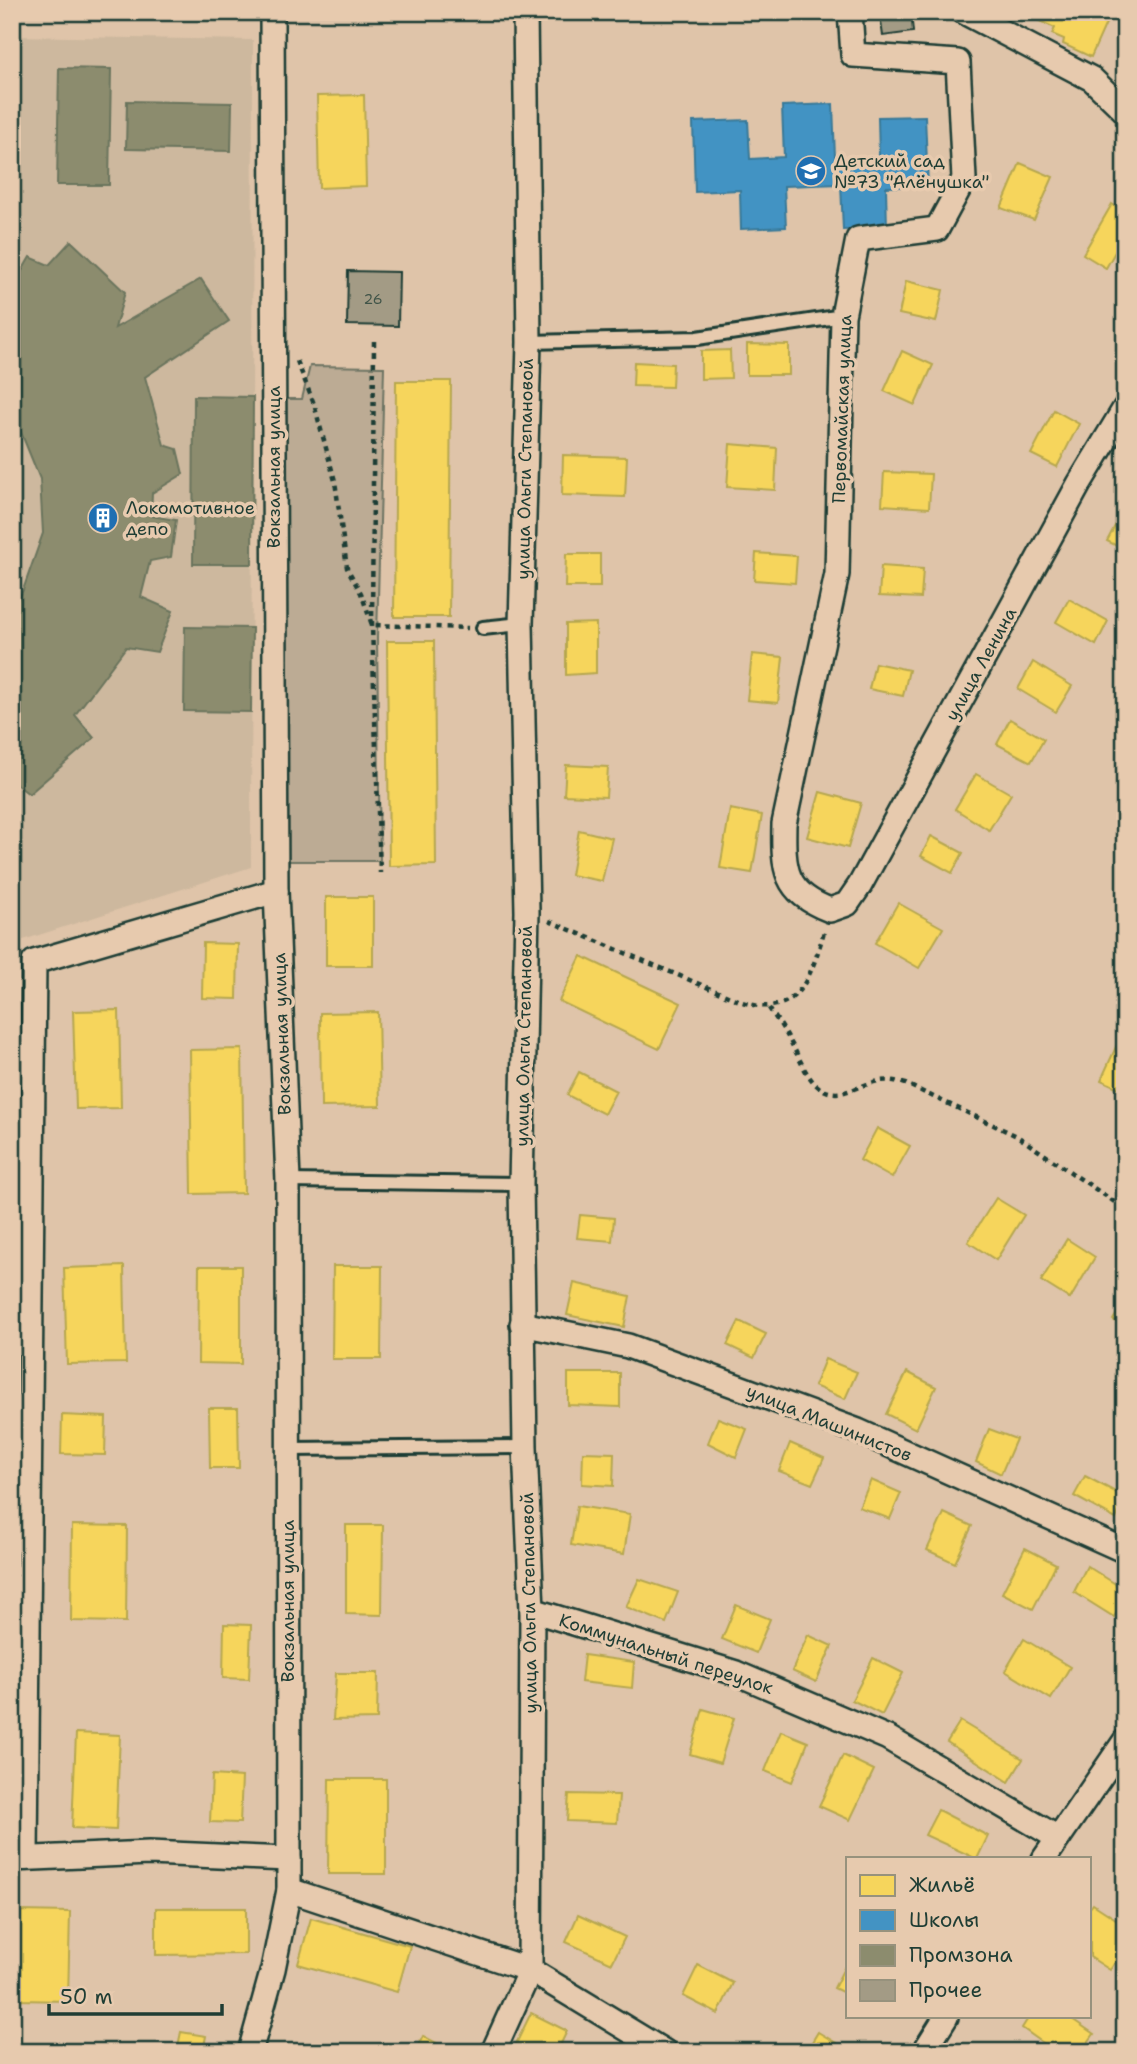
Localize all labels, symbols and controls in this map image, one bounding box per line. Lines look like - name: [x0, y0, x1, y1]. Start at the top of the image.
- place label: Детский сад №73 "Алёнушка": [834, 149, 989, 194]
- school or university icon: Детский сад №73 "Алёнушка": [794, 154, 828, 188]
- house number: 26: [364, 290, 383, 308]
- street label: Первомайская улица: [827, 314, 857, 504]
- street label: улица Ольги Степановой: [511, 358, 539, 580]
- street label: Вокзальная улица: [262, 386, 286, 548]
- place label: Локомотивное депо: [126, 496, 255, 541]
- building icon: Локомотивное депо: [86, 501, 120, 535]
- street label: улица Ленина: [940, 603, 1022, 725]
- street label: улица Ольги Степановой: [510, 925, 538, 1147]
- street label: Вокзальная улица: [267, 952, 297, 1116]
- street label: улица Машинистов: [743, 1379, 915, 1467]
- street label: улица Ольги Степановой: [515, 1492, 543, 1714]
- street label: Вокзальная улица: [276, 1520, 300, 1682]
- street label: Коммунальный переулок: [556, 1608, 776, 1700]
- legend: [846, 1857, 1092, 2018]
- text: Жильё: [909, 1871, 975, 1899]
- text: Школы: [909, 1906, 979, 1934]
- text: Промзона: [909, 1941, 1012, 1969]
- scale bar: [49, 1973, 222, 2017]
- text: Прочее: [909, 1976, 982, 2004]
- text: 50 m: [60, 1983, 113, 2011]

